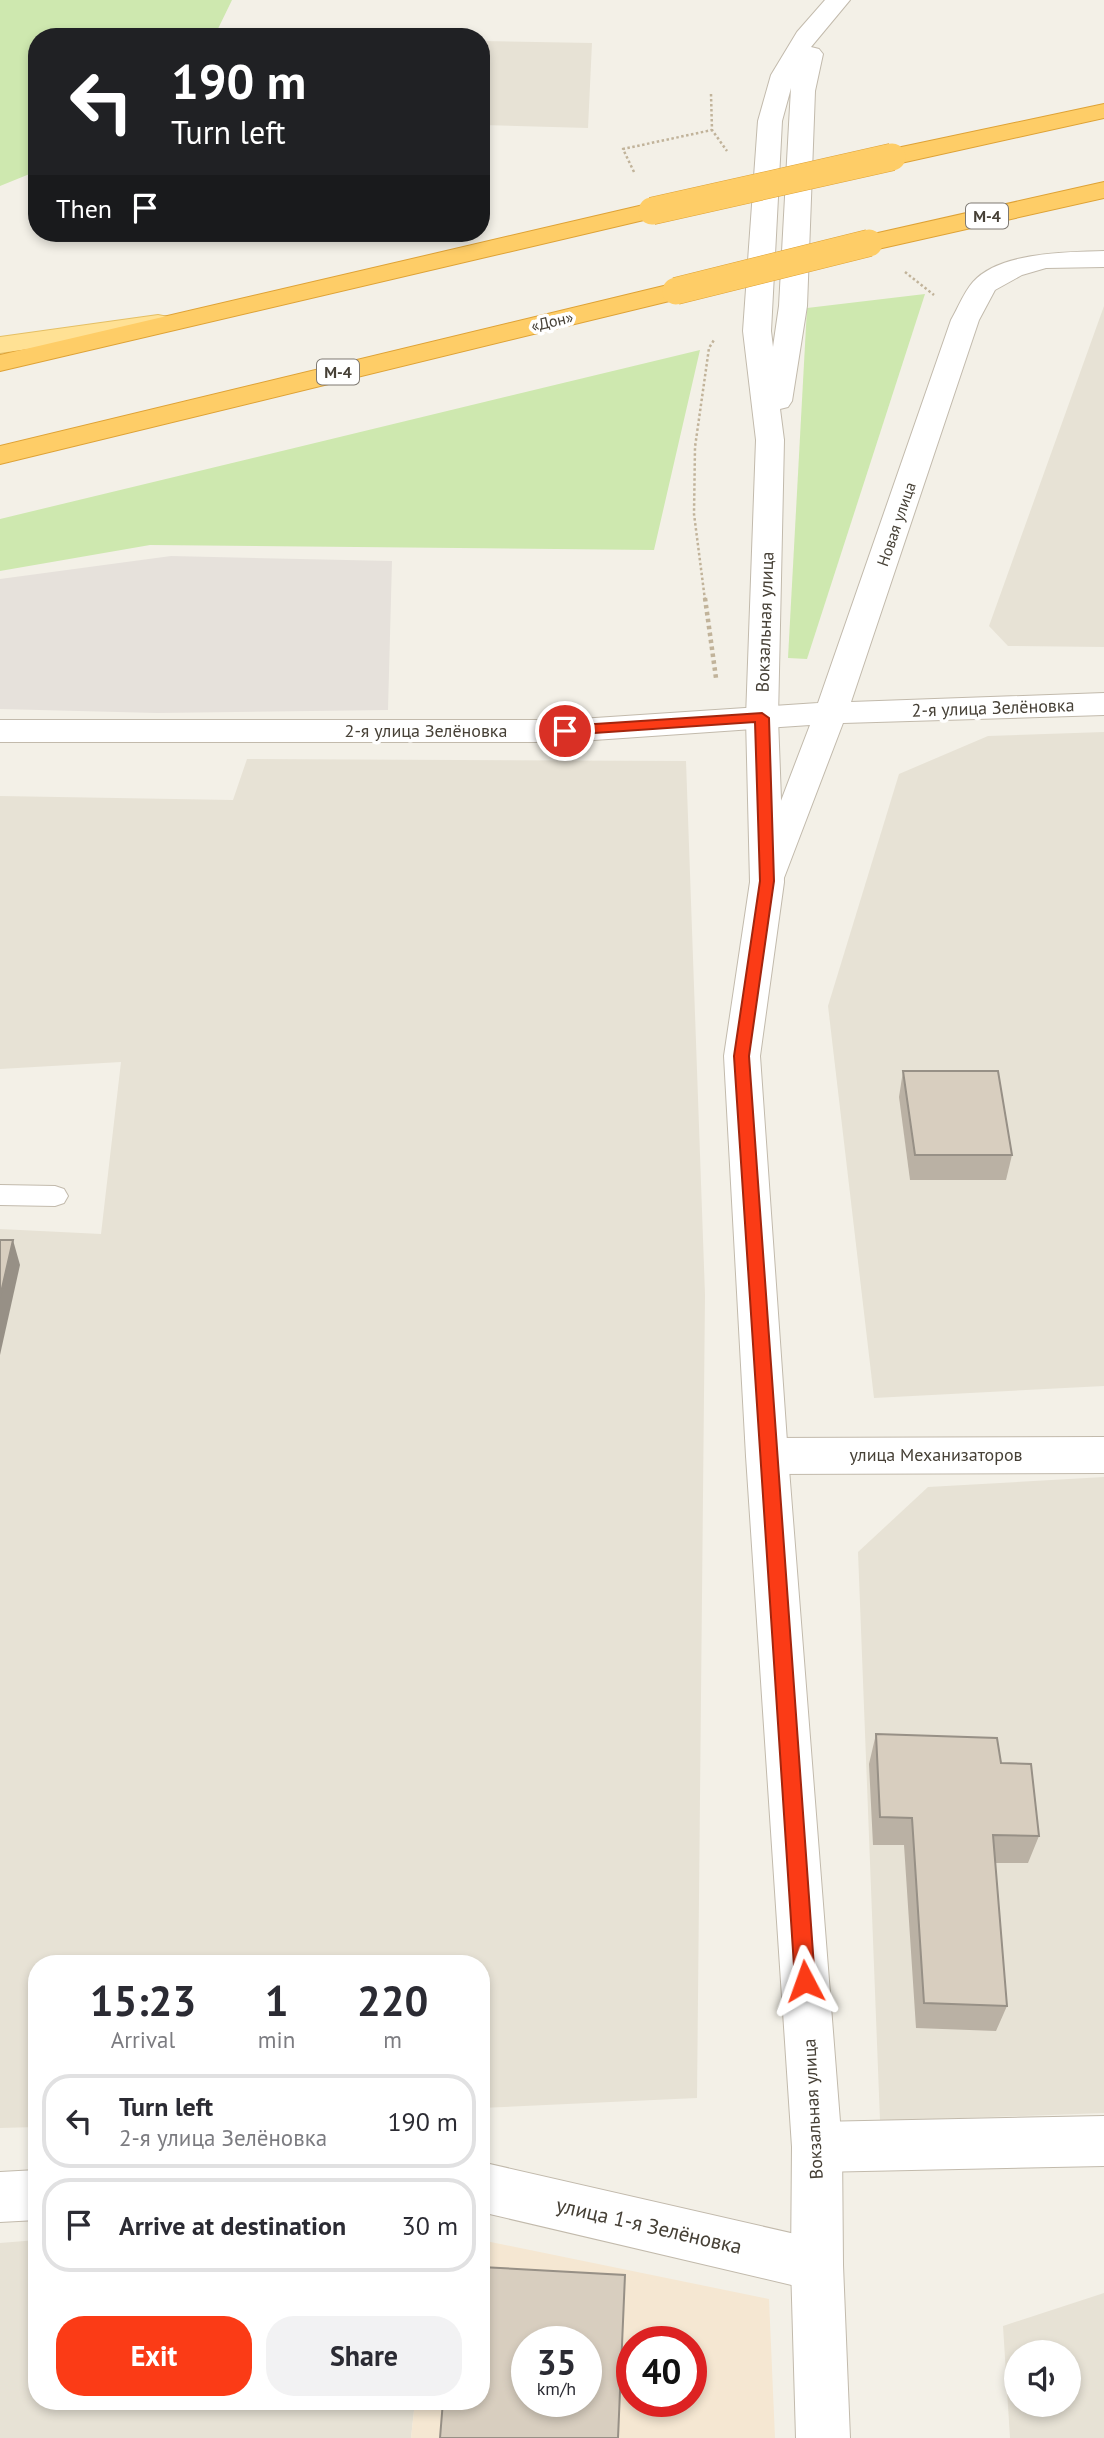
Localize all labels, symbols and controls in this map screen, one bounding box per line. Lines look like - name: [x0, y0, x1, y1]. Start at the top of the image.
- text: 190 m: [171, 49, 306, 113]
- icon: left: [56, 56, 147, 147]
- text: Turn left: [171, 111, 286, 153]
- icon: arrive: [126, 189, 164, 227]
- text: Then: [56, 192, 112, 225]
- road number: М-4: [966, 204, 1008, 229]
- street label: «Дон»: [529, 306, 575, 336]
- road number: М-4: [317, 360, 359, 384]
- street label: Новая улица: [872, 479, 920, 569]
- street label: Вокзальная улица: [751, 551, 778, 693]
- street label: 2-я улица Зелёновка: [911, 693, 1075, 722]
- pin: [535, 701, 595, 761]
- icon: arrive: [546, 712, 584, 750]
- street label: 2-я улица Зелёновка: [345, 719, 507, 742]
- street label: улица Механизаторов: [849, 1443, 1023, 1466]
- position arrow: [768, 1944, 842, 2018]
- text: 15:23: [90, 1973, 196, 2028]
- text: 1: [265, 1973, 288, 2028]
- text: 220: [357, 1973, 428, 2028]
- text: Arrival: [111, 2025, 175, 2054]
- text: min: [258, 2025, 295, 2054]
- text: m: [383, 2025, 402, 2054]
- street label: Вокзальная улица: [797, 2038, 828, 2180]
- text: Turn left: [119, 2090, 213, 2123]
- icon: left: [60, 2102, 98, 2140]
- text: 190 m: [387, 2105, 458, 2138]
- text: 2-я улица Зелёновка: [119, 2123, 327, 2152]
- street label: улица 1-я Зелёновка: [554, 2191, 745, 2260]
- icon: arrive: [60, 2206, 98, 2244]
- text: Arrive at destination: [119, 2209, 346, 2242]
- text: 30 m: [402, 2209, 458, 2242]
- button: Exit: [56, 2316, 252, 2396]
- button: Share: [266, 2316, 462, 2396]
- speed limit sign: 40: [616, 2326, 707, 2417]
- text: 35: [537, 2339, 576, 2385]
- map controls: [1004, 2340, 1081, 2417]
- button: sound: [1004, 2340, 1081, 2417]
- text: km/h: [537, 2377, 576, 2400]

